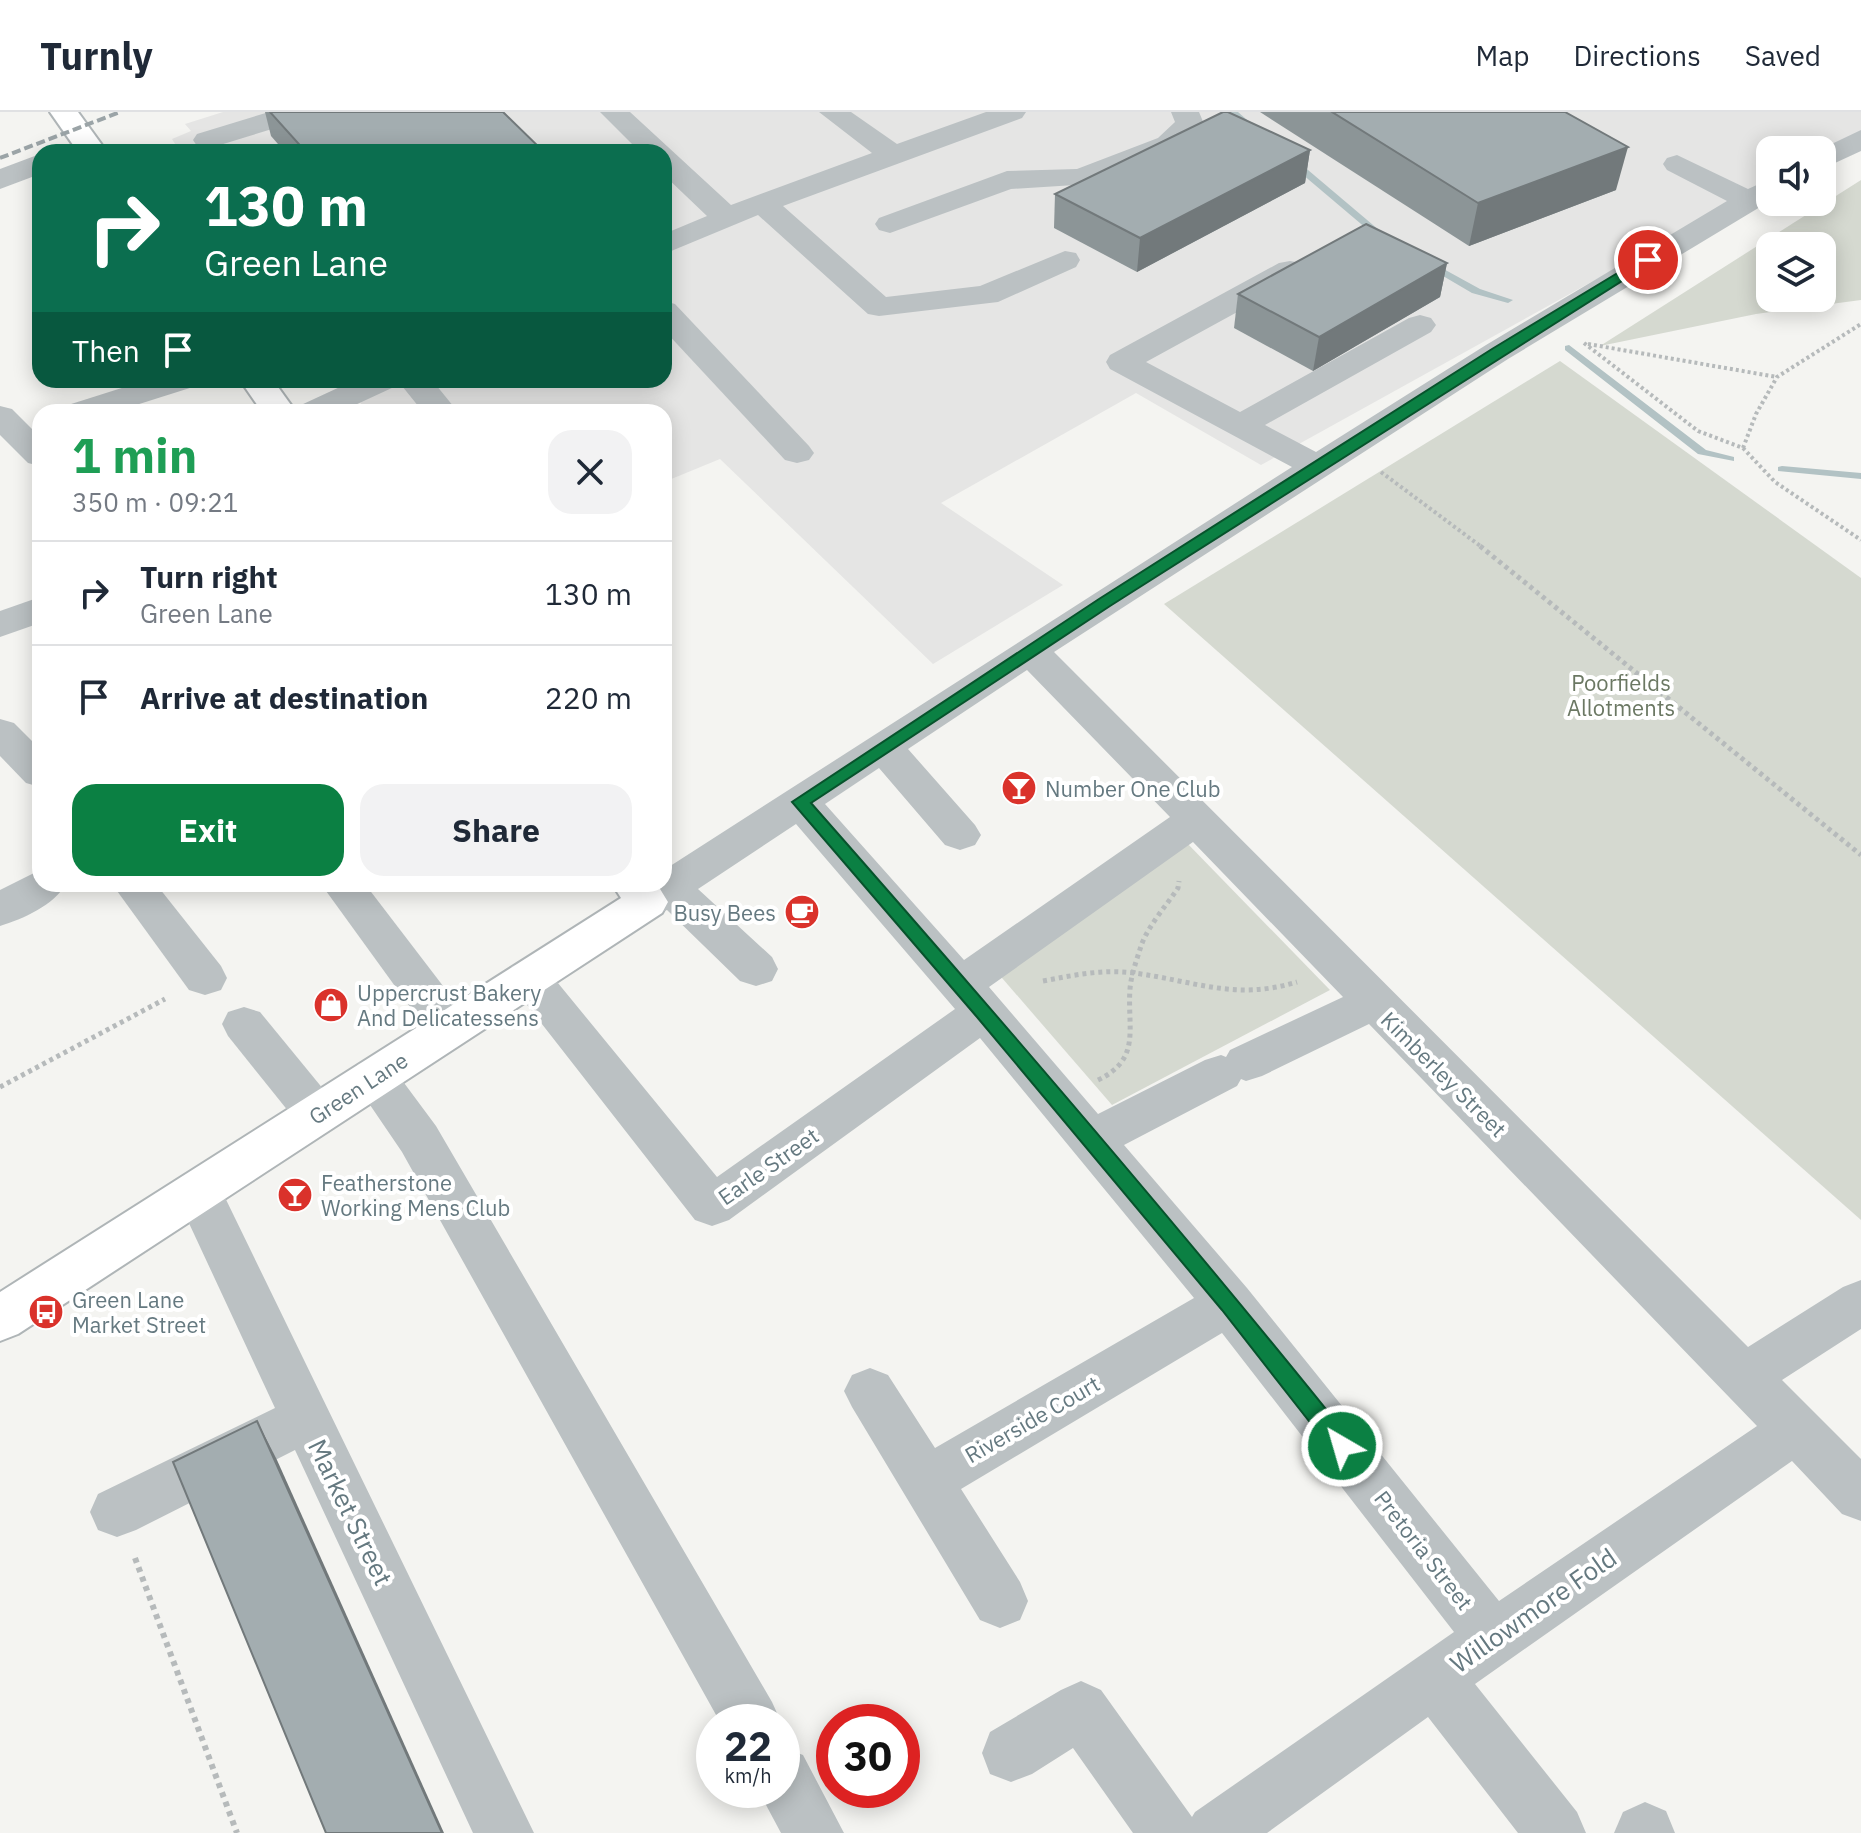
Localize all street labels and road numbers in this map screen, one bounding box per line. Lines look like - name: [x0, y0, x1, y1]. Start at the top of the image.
- street label: Kimberley Street: [1375, 1005, 1513, 1143]
- street label: Green Lane: [303, 1045, 413, 1131]
- street label: Earle Street: [712, 1121, 824, 1211]
- street label: Riverside Court: [959, 1369, 1105, 1469]
- street label: Market Street: [301, 1433, 401, 1591]
- street label: Pretoria Street: [1368, 1484, 1480, 1616]
- street label: Willowmore Fold: [1443, 1540, 1623, 1680]

